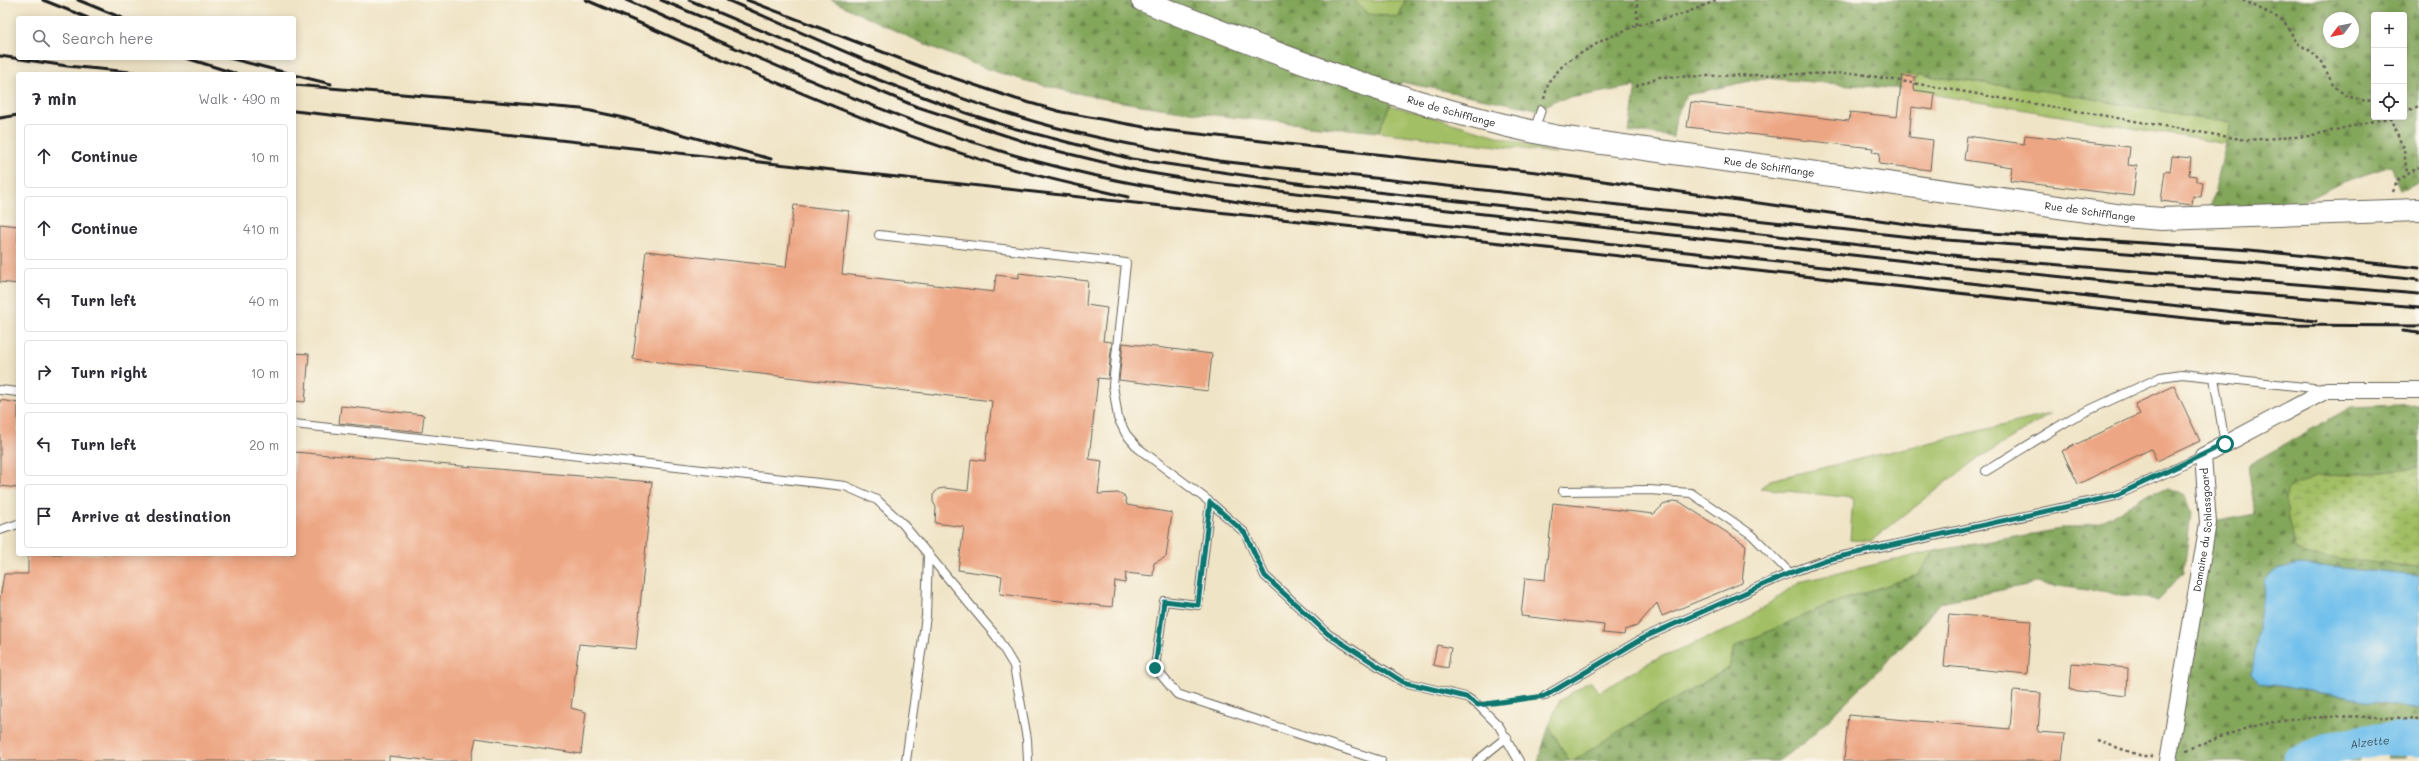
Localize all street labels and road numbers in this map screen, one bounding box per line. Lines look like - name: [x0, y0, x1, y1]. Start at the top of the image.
- street label: Rue de Schifflange: [1406, 92, 1497, 130]
- street label: Rue de Schifflange: [1723, 153, 1816, 180]
- street label: Rue de Schifflange: [2044, 198, 2136, 224]
- street label: Domaine du Schlassgoard: [2190, 467, 2215, 593]

